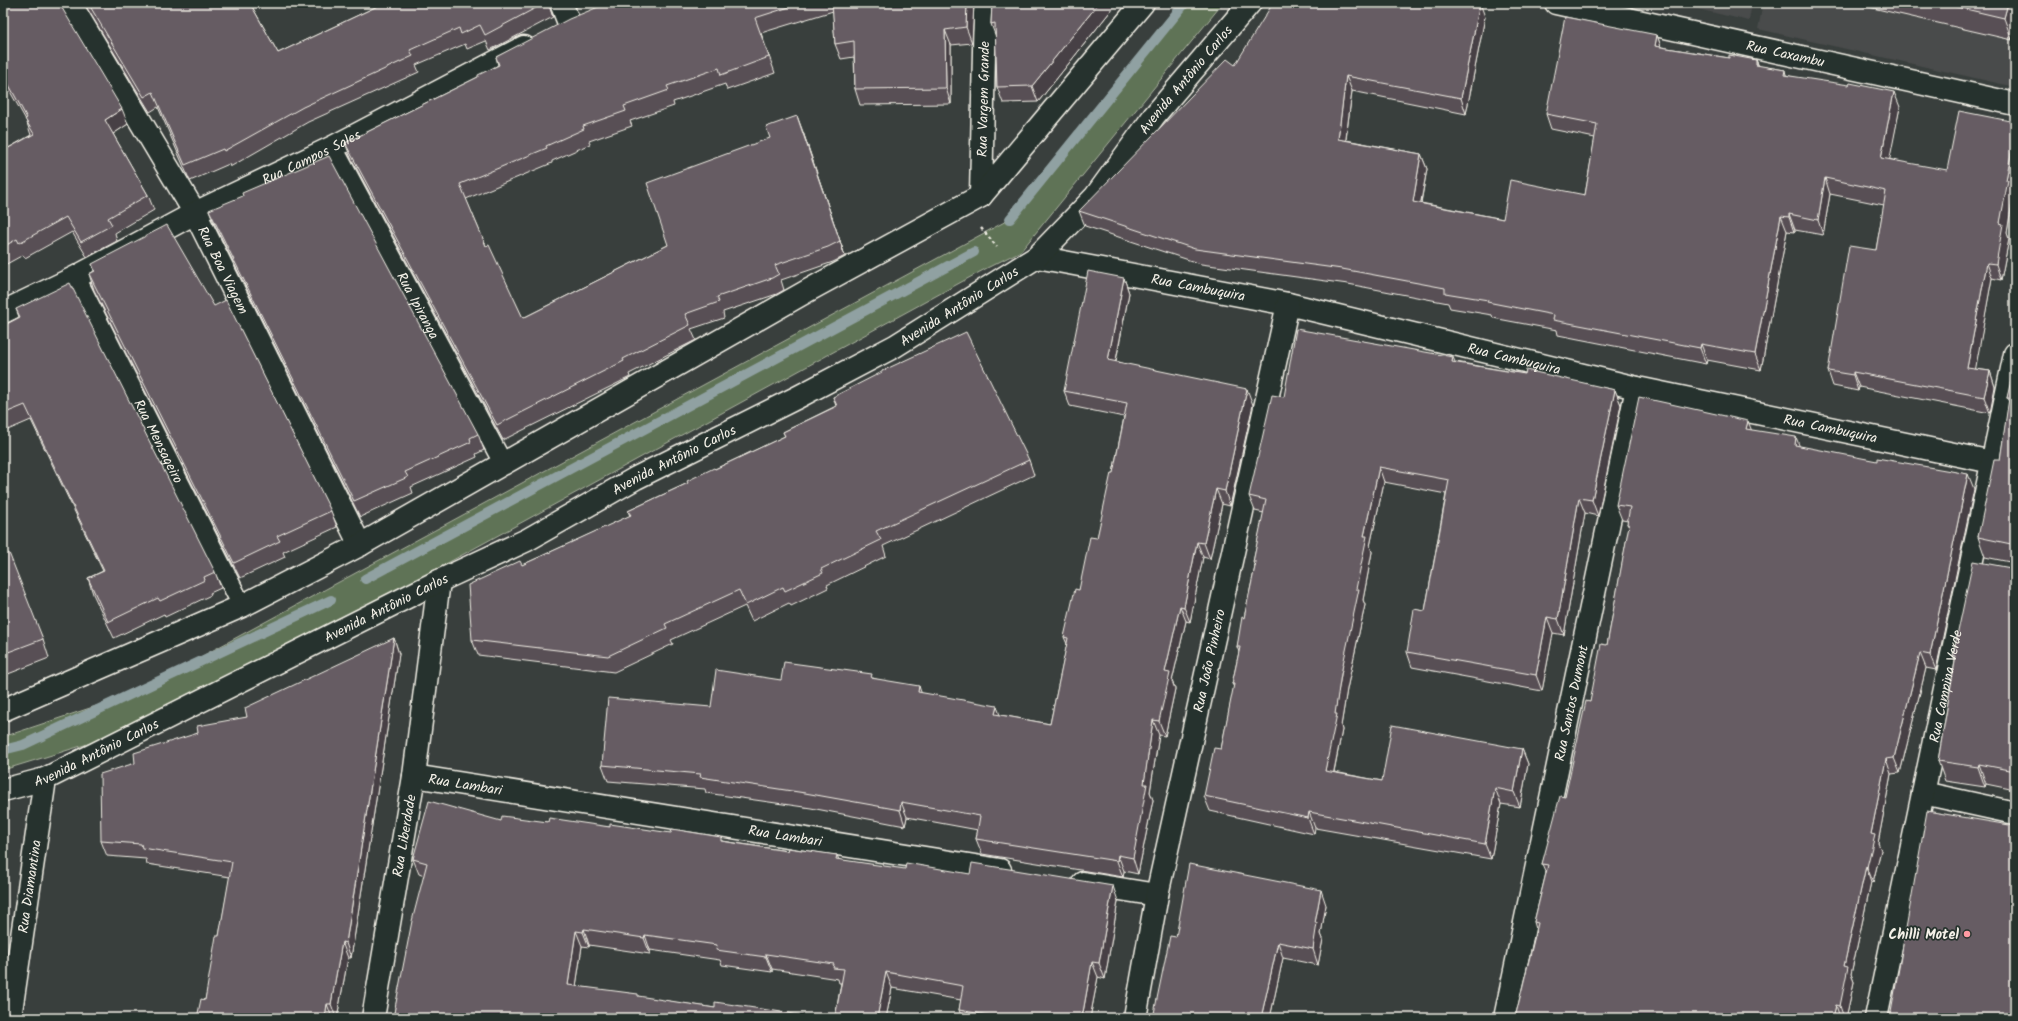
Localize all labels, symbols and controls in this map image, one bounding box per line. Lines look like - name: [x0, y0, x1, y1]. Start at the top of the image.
- street label: Avenida Antônio Carlos: [1134, 21, 1239, 139]
- street label: Rua Caxambu: [1744, 35, 1827, 74]
- street label: Rua Vargem Grande: [972, 40, 996, 157]
- street label: Rua Campos Sales: [258, 124, 365, 191]
- street label: Rua Boa Viagem: [191, 222, 254, 318]
- street label: Avenida Antônio Carlos: [896, 261, 1023, 352]
- street label: Rua Ipiranga: [390, 268, 444, 344]
- street label: Rua Cambuquira: [1149, 269, 1247, 308]
- street label: Rua Cambuquira: [1465, 338, 1563, 381]
- street label: Rua Mensageiro: [127, 396, 188, 488]
- street label: Rua Cambuquira: [1781, 409, 1879, 450]
- street label: Avenida Antônio Carlos: [608, 420, 740, 501]
- street label: Avenida Antônio Carlos: [320, 568, 452, 649]
- street label: Rua João Pinheiro: [1188, 607, 1232, 715]
- street label: Rua Campina Verde: [1924, 627, 1969, 745]
- street label: Rua Santos Dumont: [1549, 642, 1595, 763]
- street label: Avenida Antônio Carlos: [32, 714, 163, 793]
- street label: Rua Lambari: [427, 768, 504, 802]
- street label: Rua Liberdade: [387, 792, 423, 879]
- street label: Rua Lambari: [747, 820, 824, 853]
- street label: Rua Diamantina: [13, 838, 48, 935]
- place label: Chilli Motel: [1889, 924, 1959, 946]
- marker: Chilli Motel: [1962, 929, 1972, 939]

